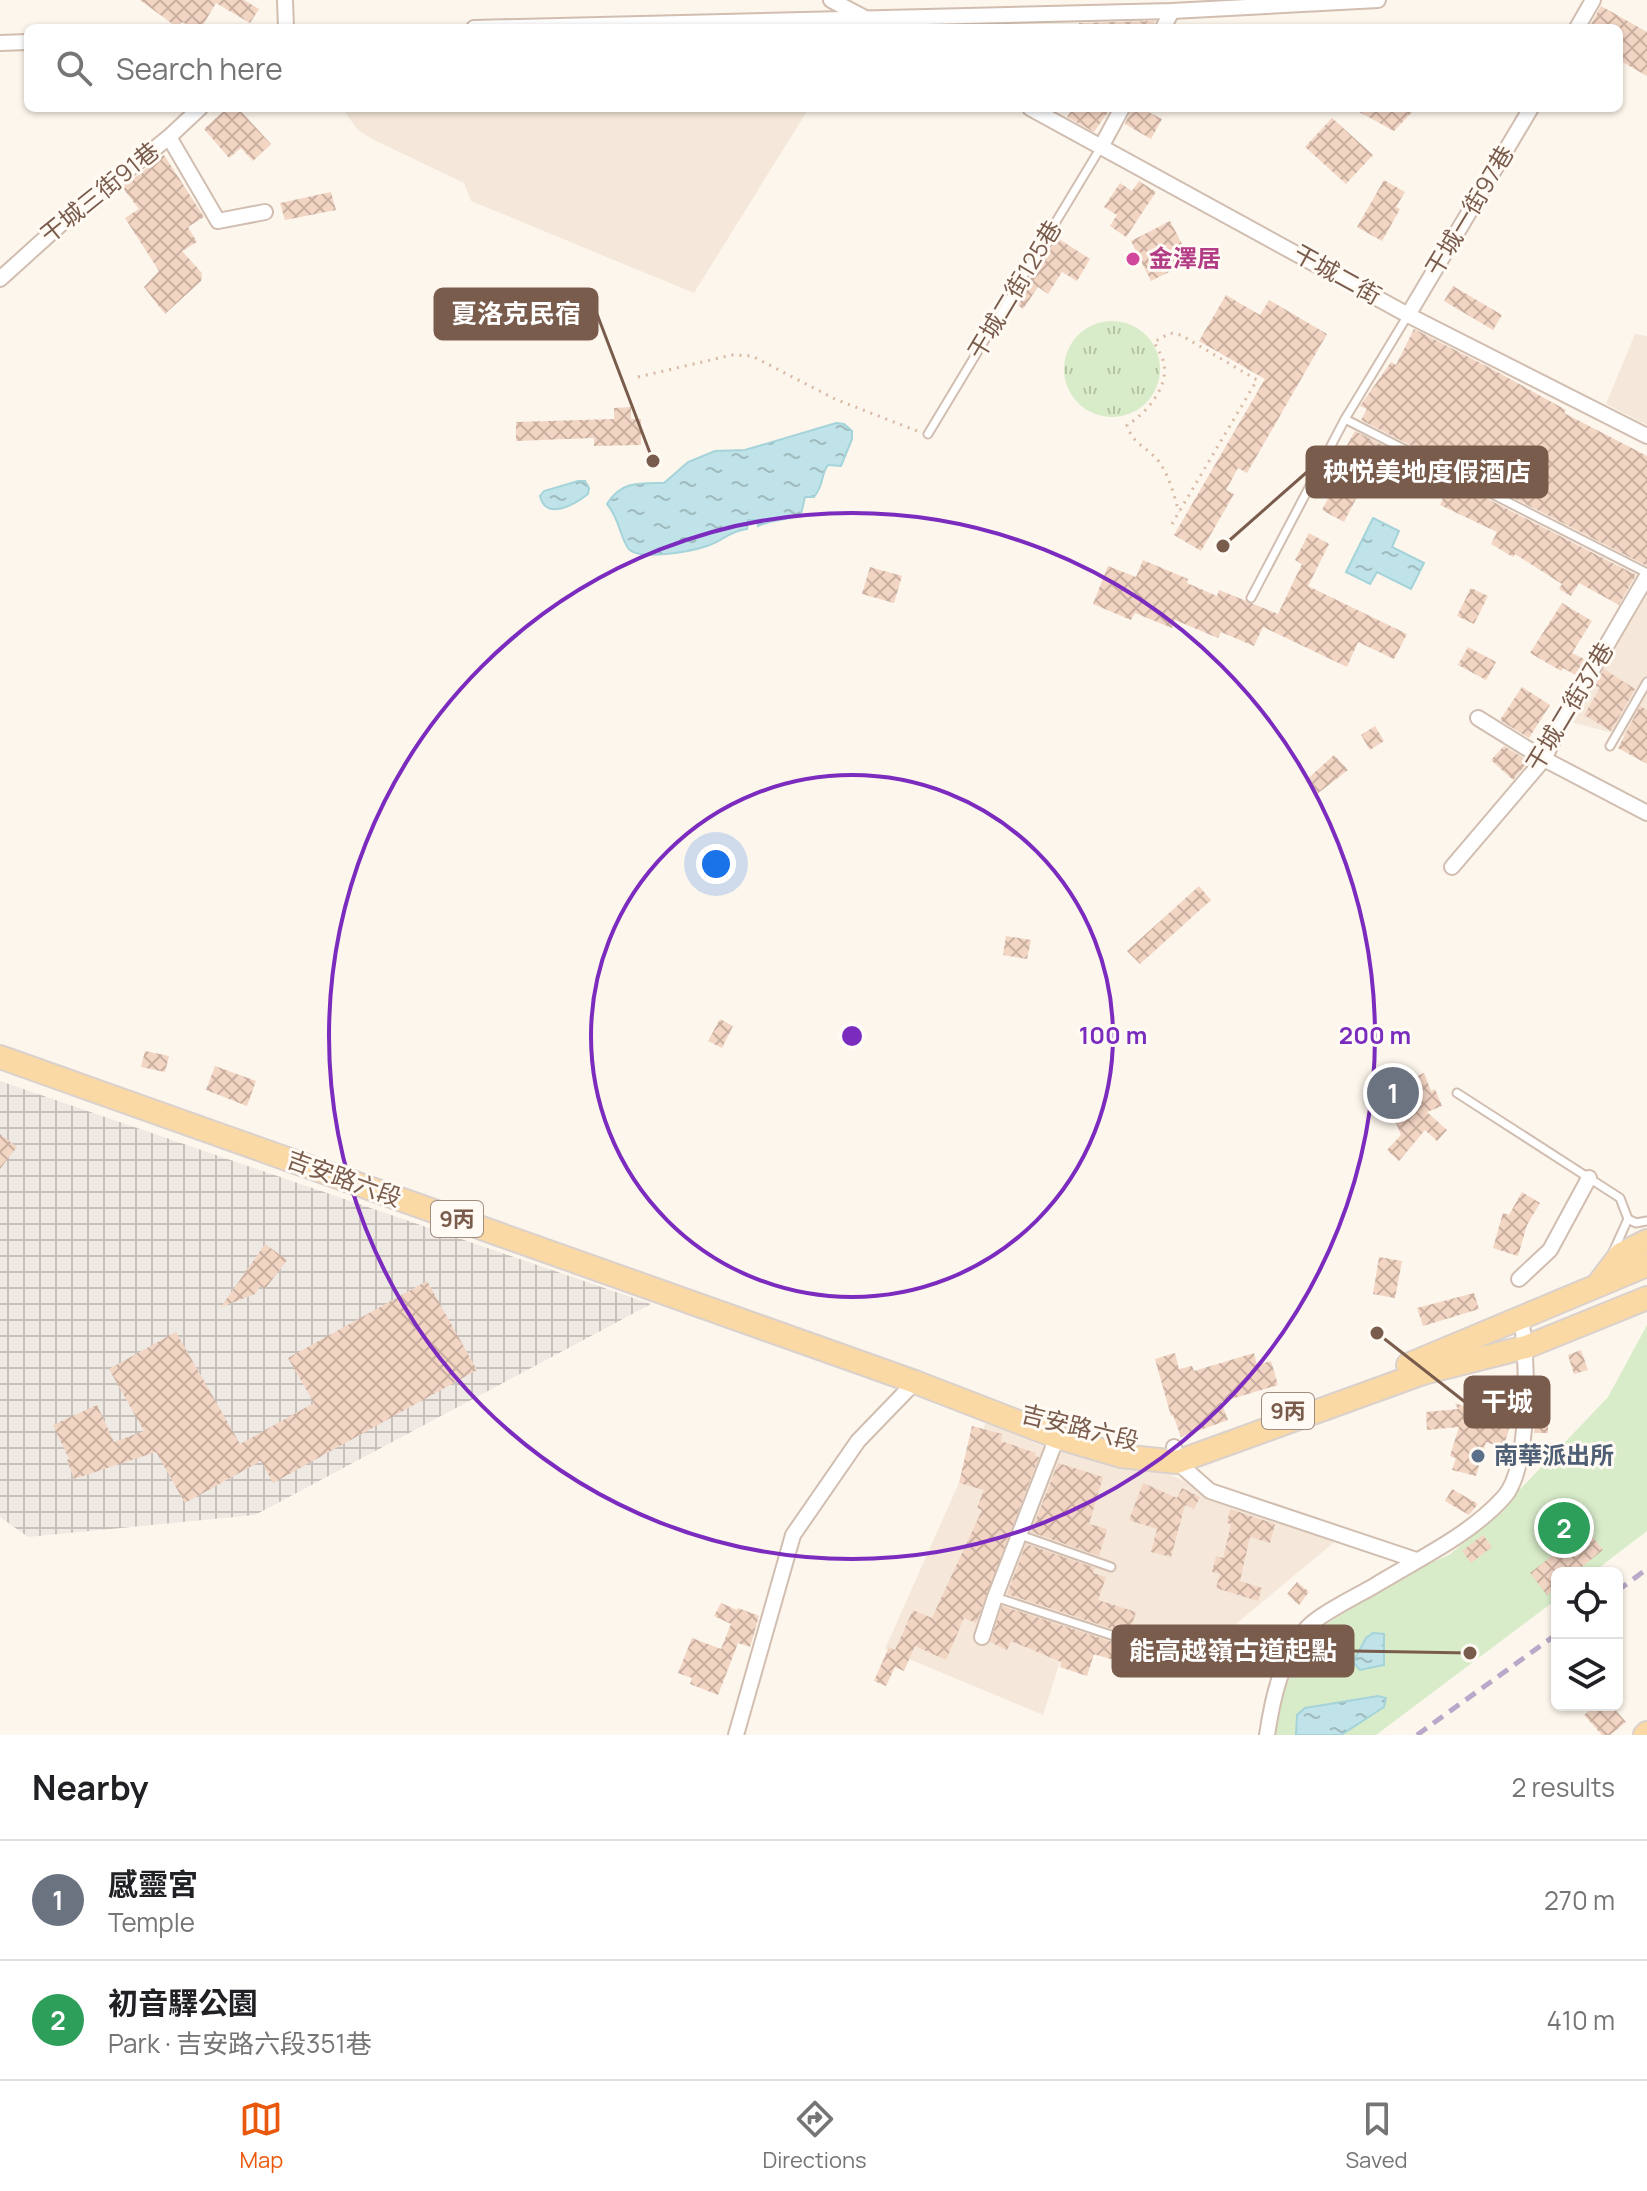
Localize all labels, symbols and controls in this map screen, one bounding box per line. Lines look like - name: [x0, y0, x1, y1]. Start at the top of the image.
- search box: [24, 24, 1623, 112]
- icon: search: [52, 46, 96, 90]
- text: Search here: [116, 48, 283, 89]
- street label: 干城三街91巷: [33, 134, 165, 250]
- street label: 干城一街97巷: [1417, 139, 1521, 282]
- street label: 干城二街125巷: [959, 213, 1068, 365]
- street label: 干城二街: [1288, 236, 1388, 311]
- place label: 金澤居: [1149, 241, 1221, 274]
- marker: 金澤居: [1124, 250, 1142, 268]
- callout: 夏洛克民宿: [435, 289, 597, 339]
- text: 夏洛克民宿: [451, 295, 581, 331]
- callout: 秧悦美地度假酒店: [1307, 447, 1547, 497]
- text: 秧悦美地度假酒店: [1323, 453, 1531, 489]
- street label: 干城二街37巷: [1517, 635, 1620, 777]
- your location: [696, 844, 736, 884]
- text: 100 m: [1079, 1018, 1147, 1051]
- text: 200 m: [1339, 1018, 1411, 1051]
- centre of rings: [838, 1022, 866, 1050]
- pin: 1: [1367, 1063, 1419, 1123]
- street label: 吉安路六段: [282, 1142, 407, 1214]
- road number: 9丙: [431, 1201, 483, 1237]
- callout: 干城: [1465, 1377, 1549, 1427]
- text: 干城: [1481, 1383, 1533, 1419]
- road number: 9丙: [1262, 1393, 1314, 1429]
- street label: 吉安路六段: [1018, 1396, 1143, 1457]
- place label: 南華派出所: [1494, 1438, 1614, 1471]
- marker: 南華派出所: [1469, 1447, 1487, 1465]
- pin: 2: [1538, 1498, 1590, 1558]
- map controls: [1551, 1567, 1623, 1711]
- button: locate: [1551, 1567, 1623, 1639]
- callout: 能高越嶺古道起點: [1113, 1626, 1353, 1676]
- text: 能高越嶺古道起點: [1129, 1632, 1337, 1668]
- button: layers: [1551, 1639, 1623, 1711]
- text: Nearby: [32, 1764, 148, 1810]
- text: 2 results: [1511, 1769, 1615, 1805]
- text: 感靈宮: [108, 1863, 198, 1904]
- text: 1: [52, 1882, 64, 1918]
- text: 270 m: [1544, 1882, 1615, 1918]
- text: Temple: [108, 1904, 195, 1940]
- text: 初音驛公園: [108, 1982, 258, 2023]
- text: 2: [50, 2002, 66, 2038]
- text: 410 m: [1546, 2002, 1615, 2038]
- text: Park · 吉安路六段351巷: [108, 2025, 372, 2061]
- tab: Map: [239, 2097, 283, 2175]
- tab: Directions: [762, 2097, 867, 2175]
- tab: Saved: [1346, 2097, 1408, 2175]

